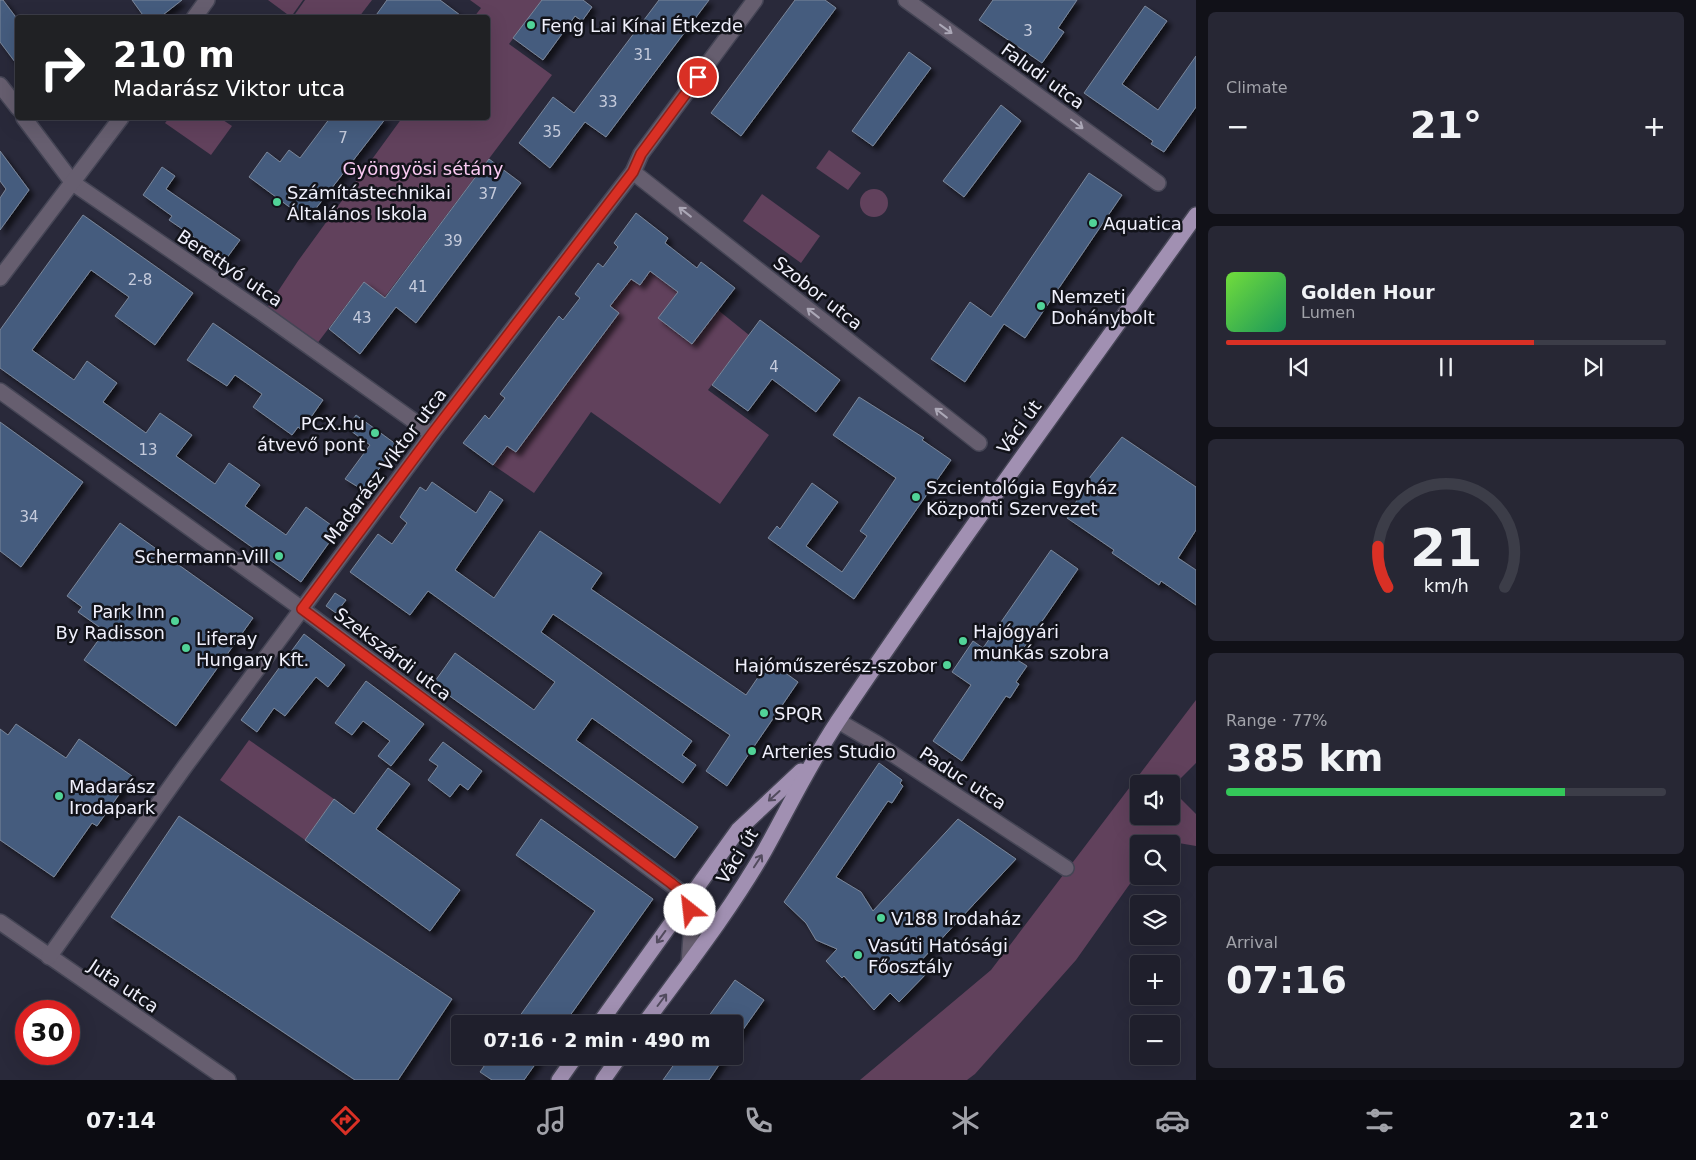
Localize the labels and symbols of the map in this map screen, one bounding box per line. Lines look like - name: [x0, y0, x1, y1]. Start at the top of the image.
- place label: Feng Lai Kínai Étkezde: [541, 15, 743, 36]
- marker: Feng Lai Kínai Étkezde: [525, 19, 537, 31]
- house number: 3: [1023, 22, 1033, 40]
- one-way arrow: [938, 24, 952, 34]
- street label: Faludi utca: [997, 39, 1089, 113]
- house number: 31: [633, 46, 653, 64]
- pin: [677, 56, 719, 98]
- house number: 33: [598, 93, 618, 111]
- one-way arrow: [1070, 119, 1084, 129]
- house number: 35: [542, 123, 562, 141]
- house number: 7: [338, 129, 348, 147]
- park label: Gyöngyösi sétány: [343, 158, 504, 179]
- place label: Számítástechnikai Általános Iskola: [287, 182, 451, 224]
- house number: 37: [478, 185, 498, 203]
- marker: Számítástechnikai Általános Iskola: [271, 196, 283, 208]
- one-way arrow: [679, 207, 692, 218]
- place label: Aquatica: [1103, 213, 1182, 234]
- marker: Aquatica: [1087, 217, 1099, 229]
- street label: Berettyó utca: [173, 225, 287, 311]
- house number: 39: [443, 232, 463, 250]
- street label: Szobor utca: [769, 252, 867, 334]
- house number: 2-8: [128, 271, 152, 289]
- house number: 41: [408, 278, 428, 296]
- place label: Nemzeti Dohánybolt: [1051, 286, 1155, 328]
- marker: Nemzeti Dohánybolt: [1035, 300, 1047, 312]
- one-way arrow: [806, 308, 820, 318]
- house number: 43: [352, 309, 372, 327]
- house number: 4: [769, 358, 779, 376]
- street label: Madarász Viktor utca: [319, 384, 451, 548]
- street label: Váci út: [993, 396, 1045, 458]
- one-way arrow: [934, 408, 948, 418]
- place label: PCX.hu átvevő pont: [257, 413, 365, 455]
- marker: PCX.hu átvevő pont: [369, 427, 381, 439]
- house number: 13: [138, 441, 158, 459]
- place label: Szcientológia Egyház Központi Szervezet: [926, 477, 1117, 519]
- marker: Szcientológia Egyház Központi Szervezet: [910, 491, 922, 503]
- house number: 34: [19, 508, 39, 526]
- place label: Schermann-Vill: [134, 546, 269, 567]
- marker: Schermann-Vill: [273, 550, 285, 562]
- place label: Park Inn By Radisson: [56, 601, 165, 643]
- street label: Szekszárdi utca: [330, 603, 456, 705]
- marker: Park Inn By Radisson: [169, 615, 181, 627]
- place label: Hajógyári munkás szobra: [973, 621, 1109, 663]
- place label: Liferay Hungary Kft.: [196, 628, 309, 670]
- marker: Hajógyári munkás szobra: [957, 635, 969, 647]
- marker: Liferay Hungary Kft.: [180, 642, 192, 654]
- place label: Hajóműszerész-szobor: [735, 655, 938, 676]
- marker: Hajóműszerész-szobor: [941, 659, 953, 671]
- place label: SPQR: [774, 703, 823, 724]
- marker: SPQR: [758, 707, 770, 719]
- place label: Arteries Studio: [762, 741, 896, 762]
- street label: Paduc utca: [916, 742, 1010, 814]
- marker: Arteries Studio: [746, 745, 758, 757]
- place label: Madarász Irodapark: [69, 776, 156, 818]
- marker: Madarász Irodapark: [53, 790, 65, 802]
- one-way arrow: [768, 790, 780, 802]
- street label: Váci út: [712, 825, 762, 887]
- one-way arrow: [753, 854, 763, 868]
- position arrow: [663, 883, 715, 935]
- place label: V188 Irodaház: [891, 908, 1021, 929]
- marker: V188 Irodaház: [875, 912, 887, 924]
- one-way arrow: [656, 930, 666, 944]
- place label: Vasúti Hatósági Főosztály: [868, 935, 1008, 977]
- marker: Vasúti Hatósági Főosztály: [852, 949, 864, 961]
- street label: Juta utca: [84, 954, 163, 1017]
- one-way arrow: [657, 993, 667, 1007]
- speed limit sign: 30: [15, 1000, 80, 1065]

